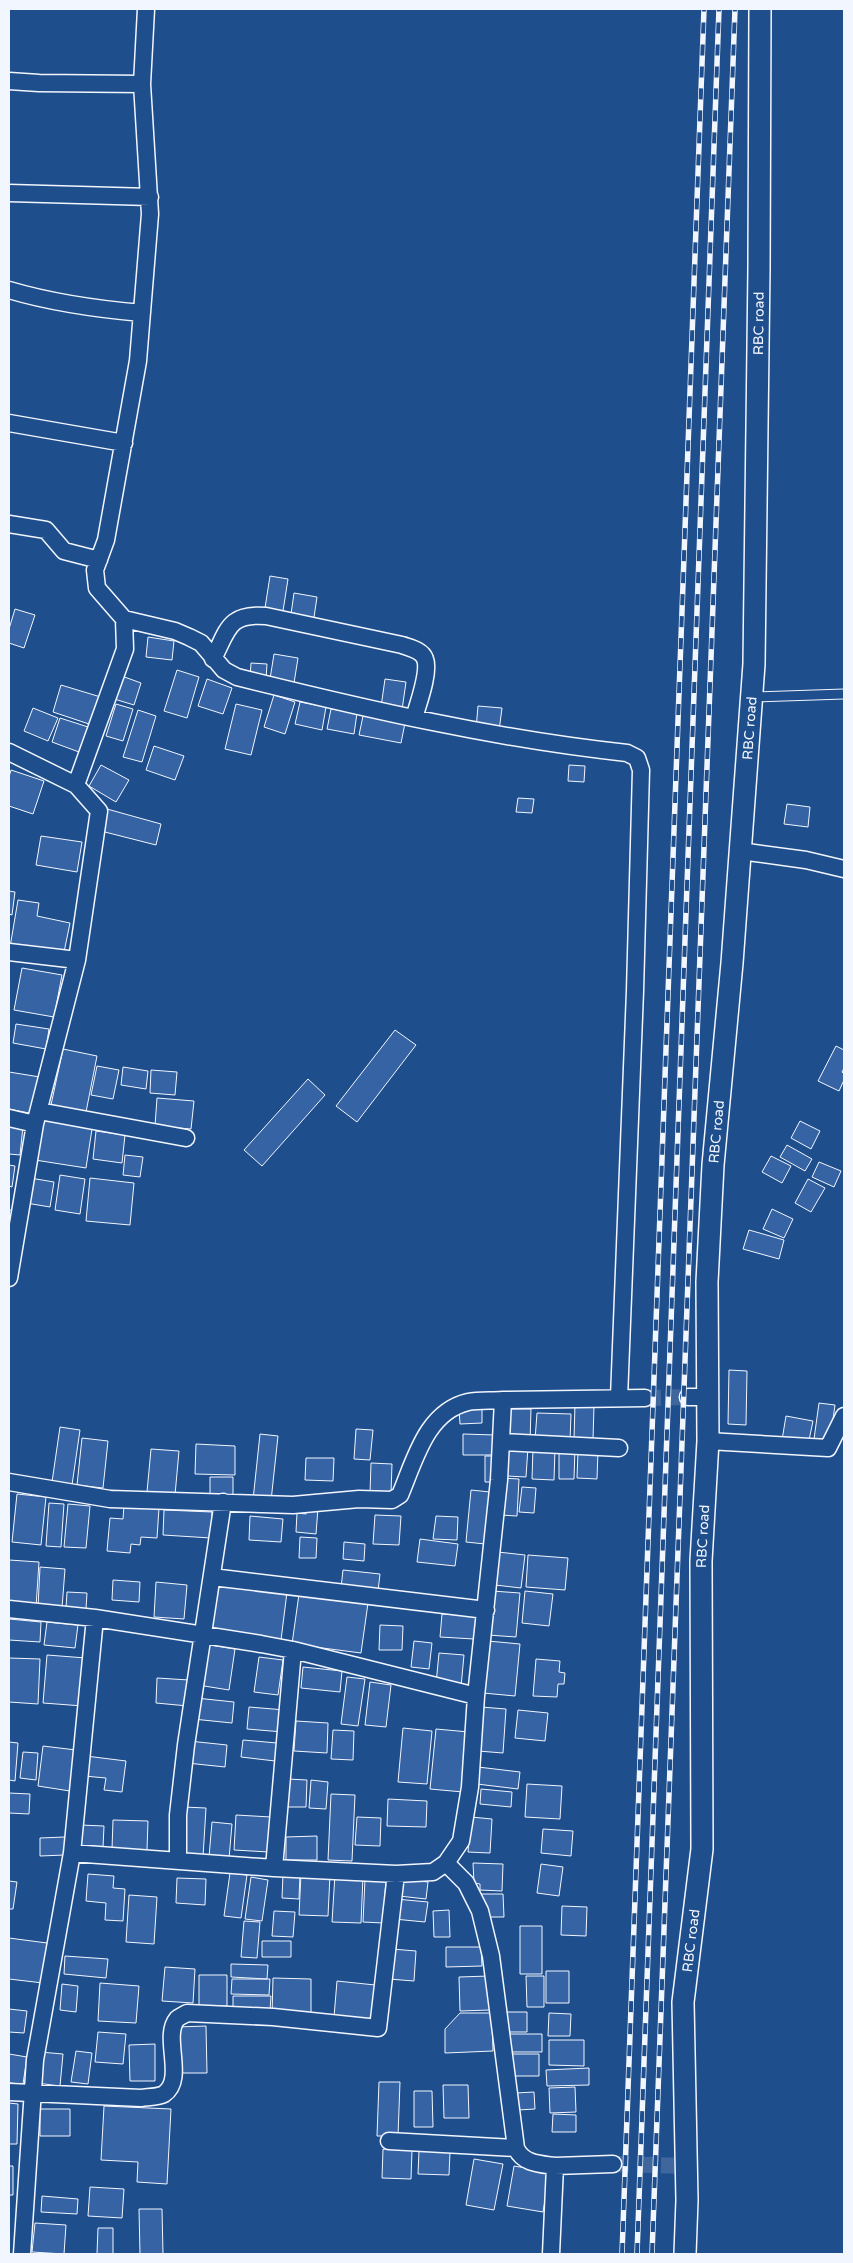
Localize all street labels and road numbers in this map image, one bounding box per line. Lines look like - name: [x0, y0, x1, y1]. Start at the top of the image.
- street label: RBC road: [749, 292, 767, 355]
- street label: RBC road: [738, 696, 760, 760]
- street label: RBC road: [705, 1099, 728, 1164]
- street label: RBC road: [692, 1504, 713, 1568]
- street label: RBC road: [678, 1908, 703, 1973]

